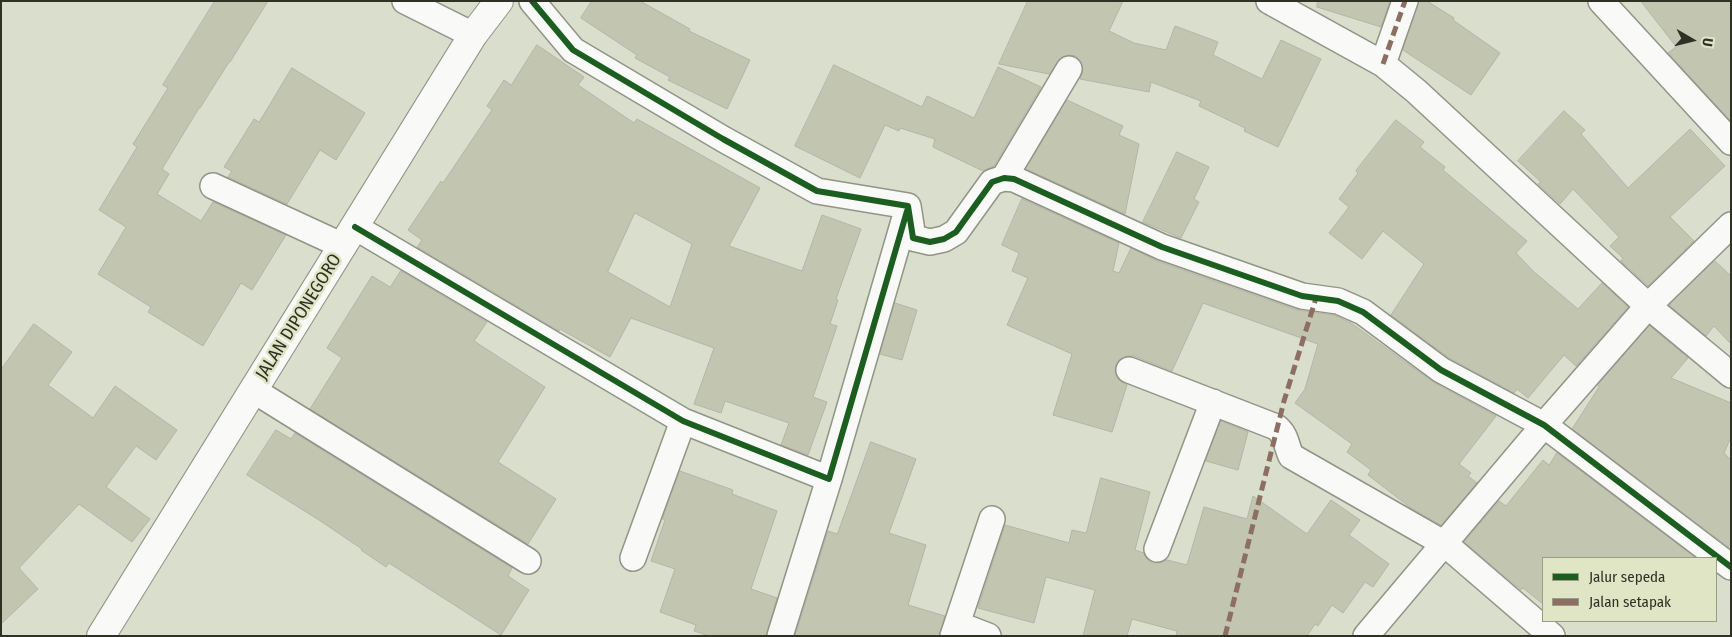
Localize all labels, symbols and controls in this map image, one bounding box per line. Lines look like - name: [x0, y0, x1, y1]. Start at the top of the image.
- north arrow: [1667, 15, 1717, 65]
- text: U: [1698, 37, 1716, 47]
- street label: JALAN DIPONEGORO: [252, 250, 346, 384]
- legend: [1542, 557, 1717, 622]
- text: Jalur sepeda: [1589, 568, 1665, 586]
- text: Jalan setapak: [1589, 593, 1671, 611]

